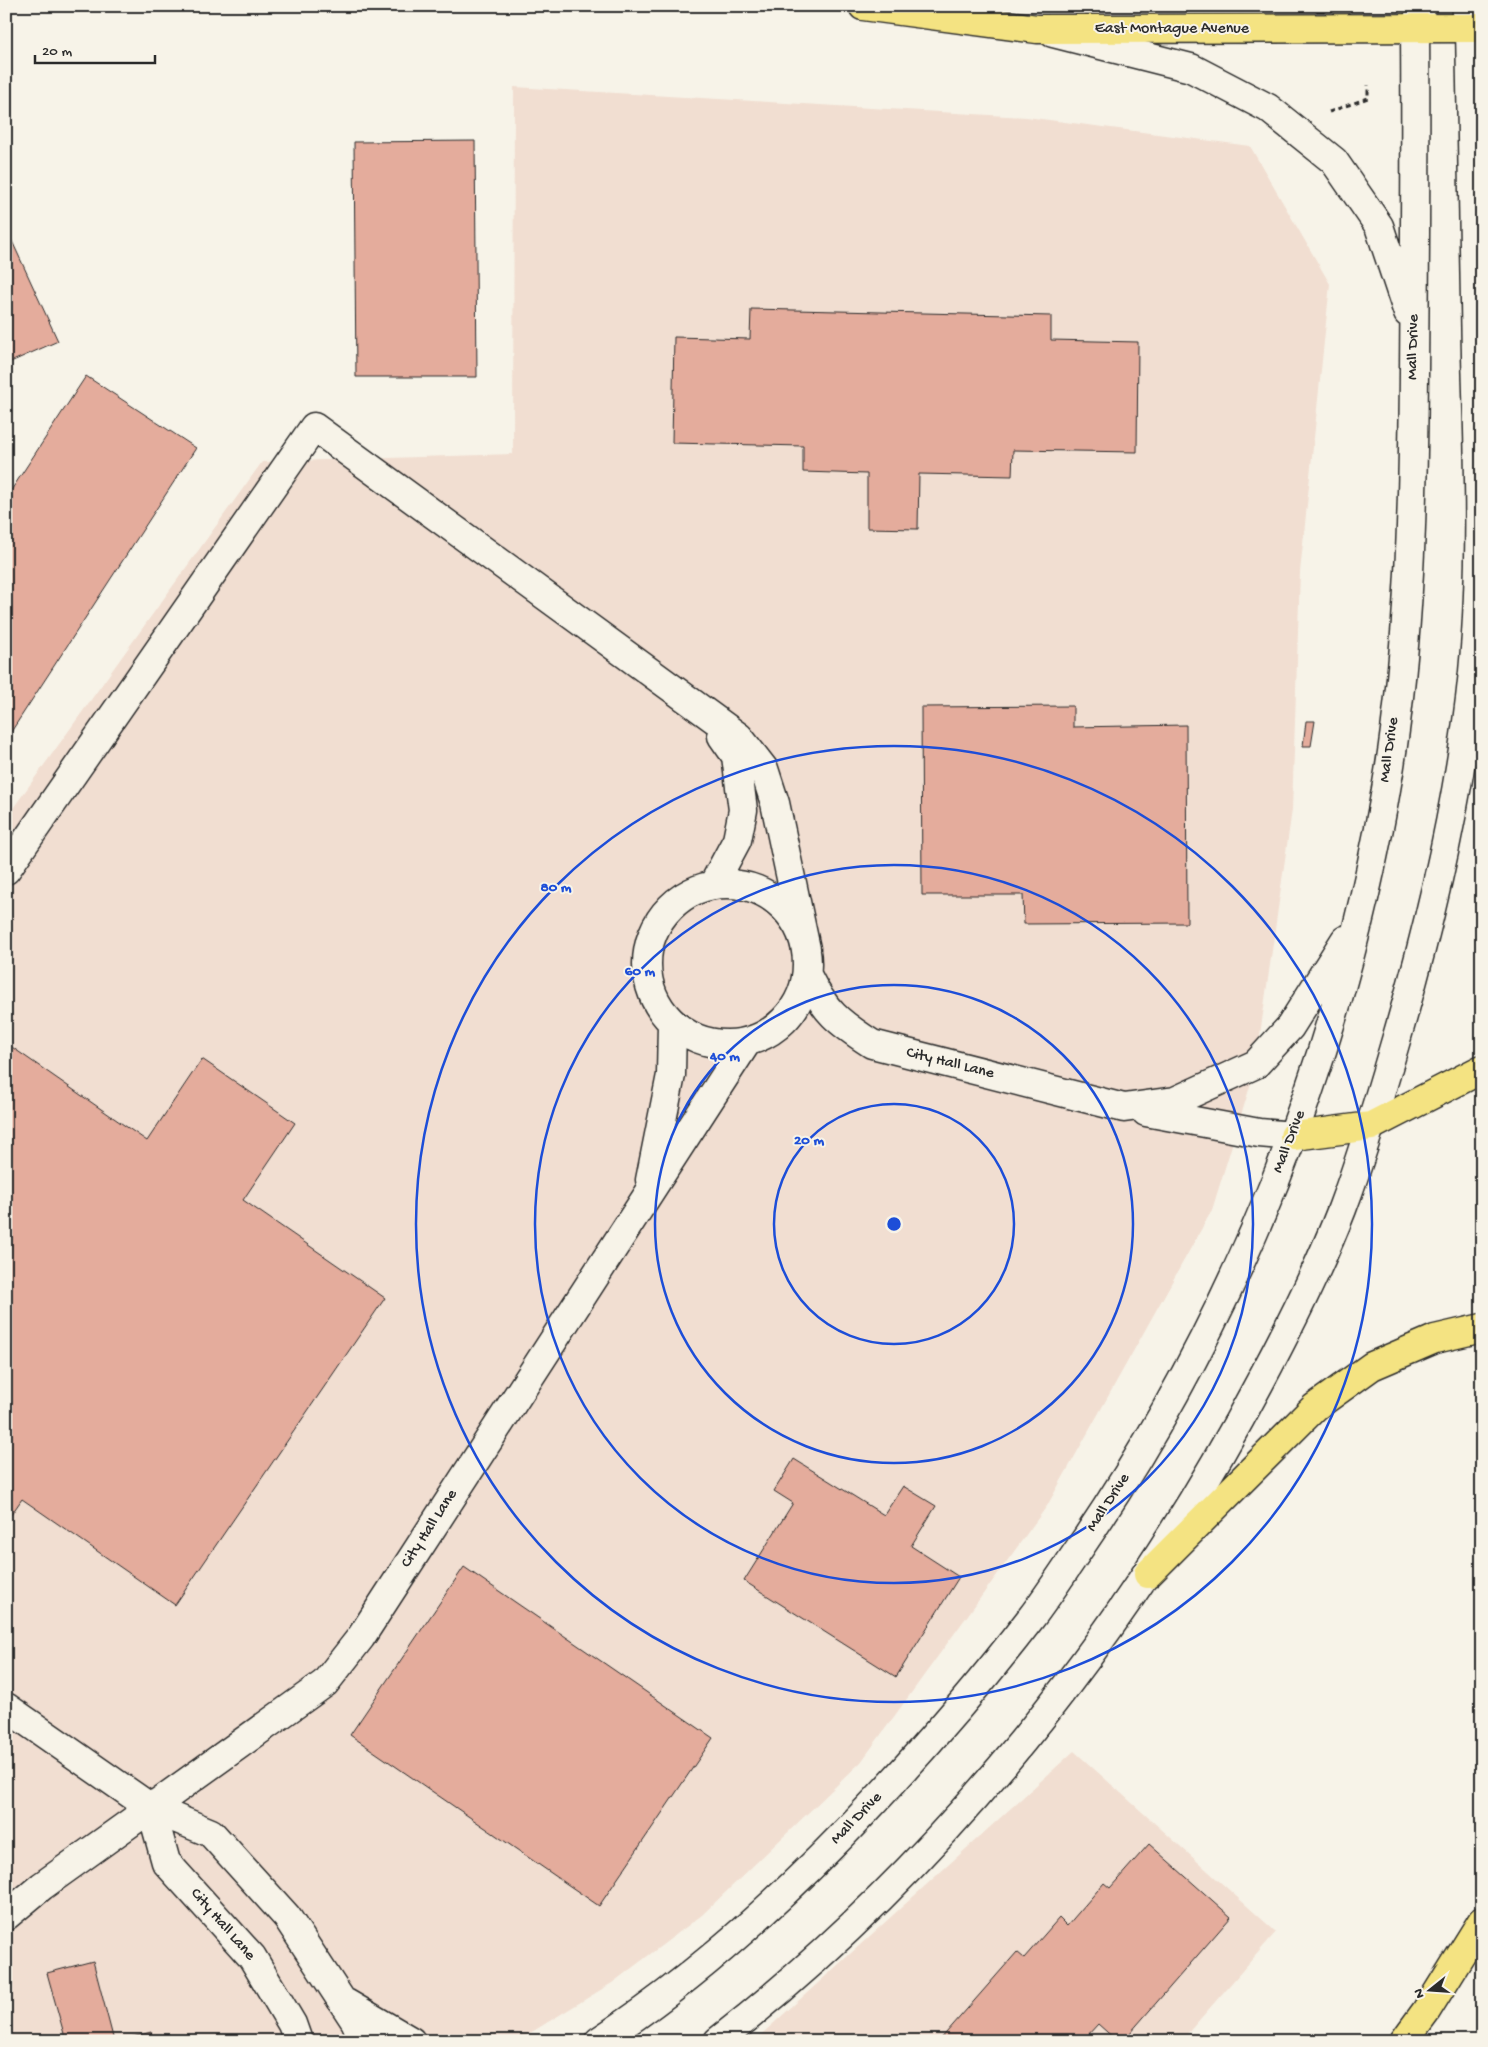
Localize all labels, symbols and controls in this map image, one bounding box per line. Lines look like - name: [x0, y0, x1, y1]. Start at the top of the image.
- street label: East Montague Avenue: [1095, 20, 1250, 39]
- scale bar: [35, 32, 155, 64]
- text: 20 m: [42, 43, 72, 61]
- street label: Mall Drive: [1404, 313, 1424, 380]
- street label: Mall Drive: [1376, 715, 1404, 784]
- text: 80 m: [541, 879, 572, 897]
- text: 60 m: [625, 963, 656, 981]
- street label: City Hall Lane: [904, 1044, 997, 1084]
- text: 40 m: [709, 1048, 740, 1066]
- street label: Mall Drive: [1269, 1107, 1311, 1176]
- text: 20 m: [794, 1132, 824, 1150]
- centre of rings: [885, 1215, 903, 1233]
- street label: Mall Drive: [1083, 1470, 1135, 1536]
- street label: City Hall Lane: [398, 1486, 463, 1572]
- street label: Mall Drive: [827, 1788, 887, 1849]
- street label: City Hall Lane: [185, 1885, 259, 1966]
- north arrow: [1406, 1964, 1456, 2014]
- text: N: [1410, 1986, 1429, 2000]

